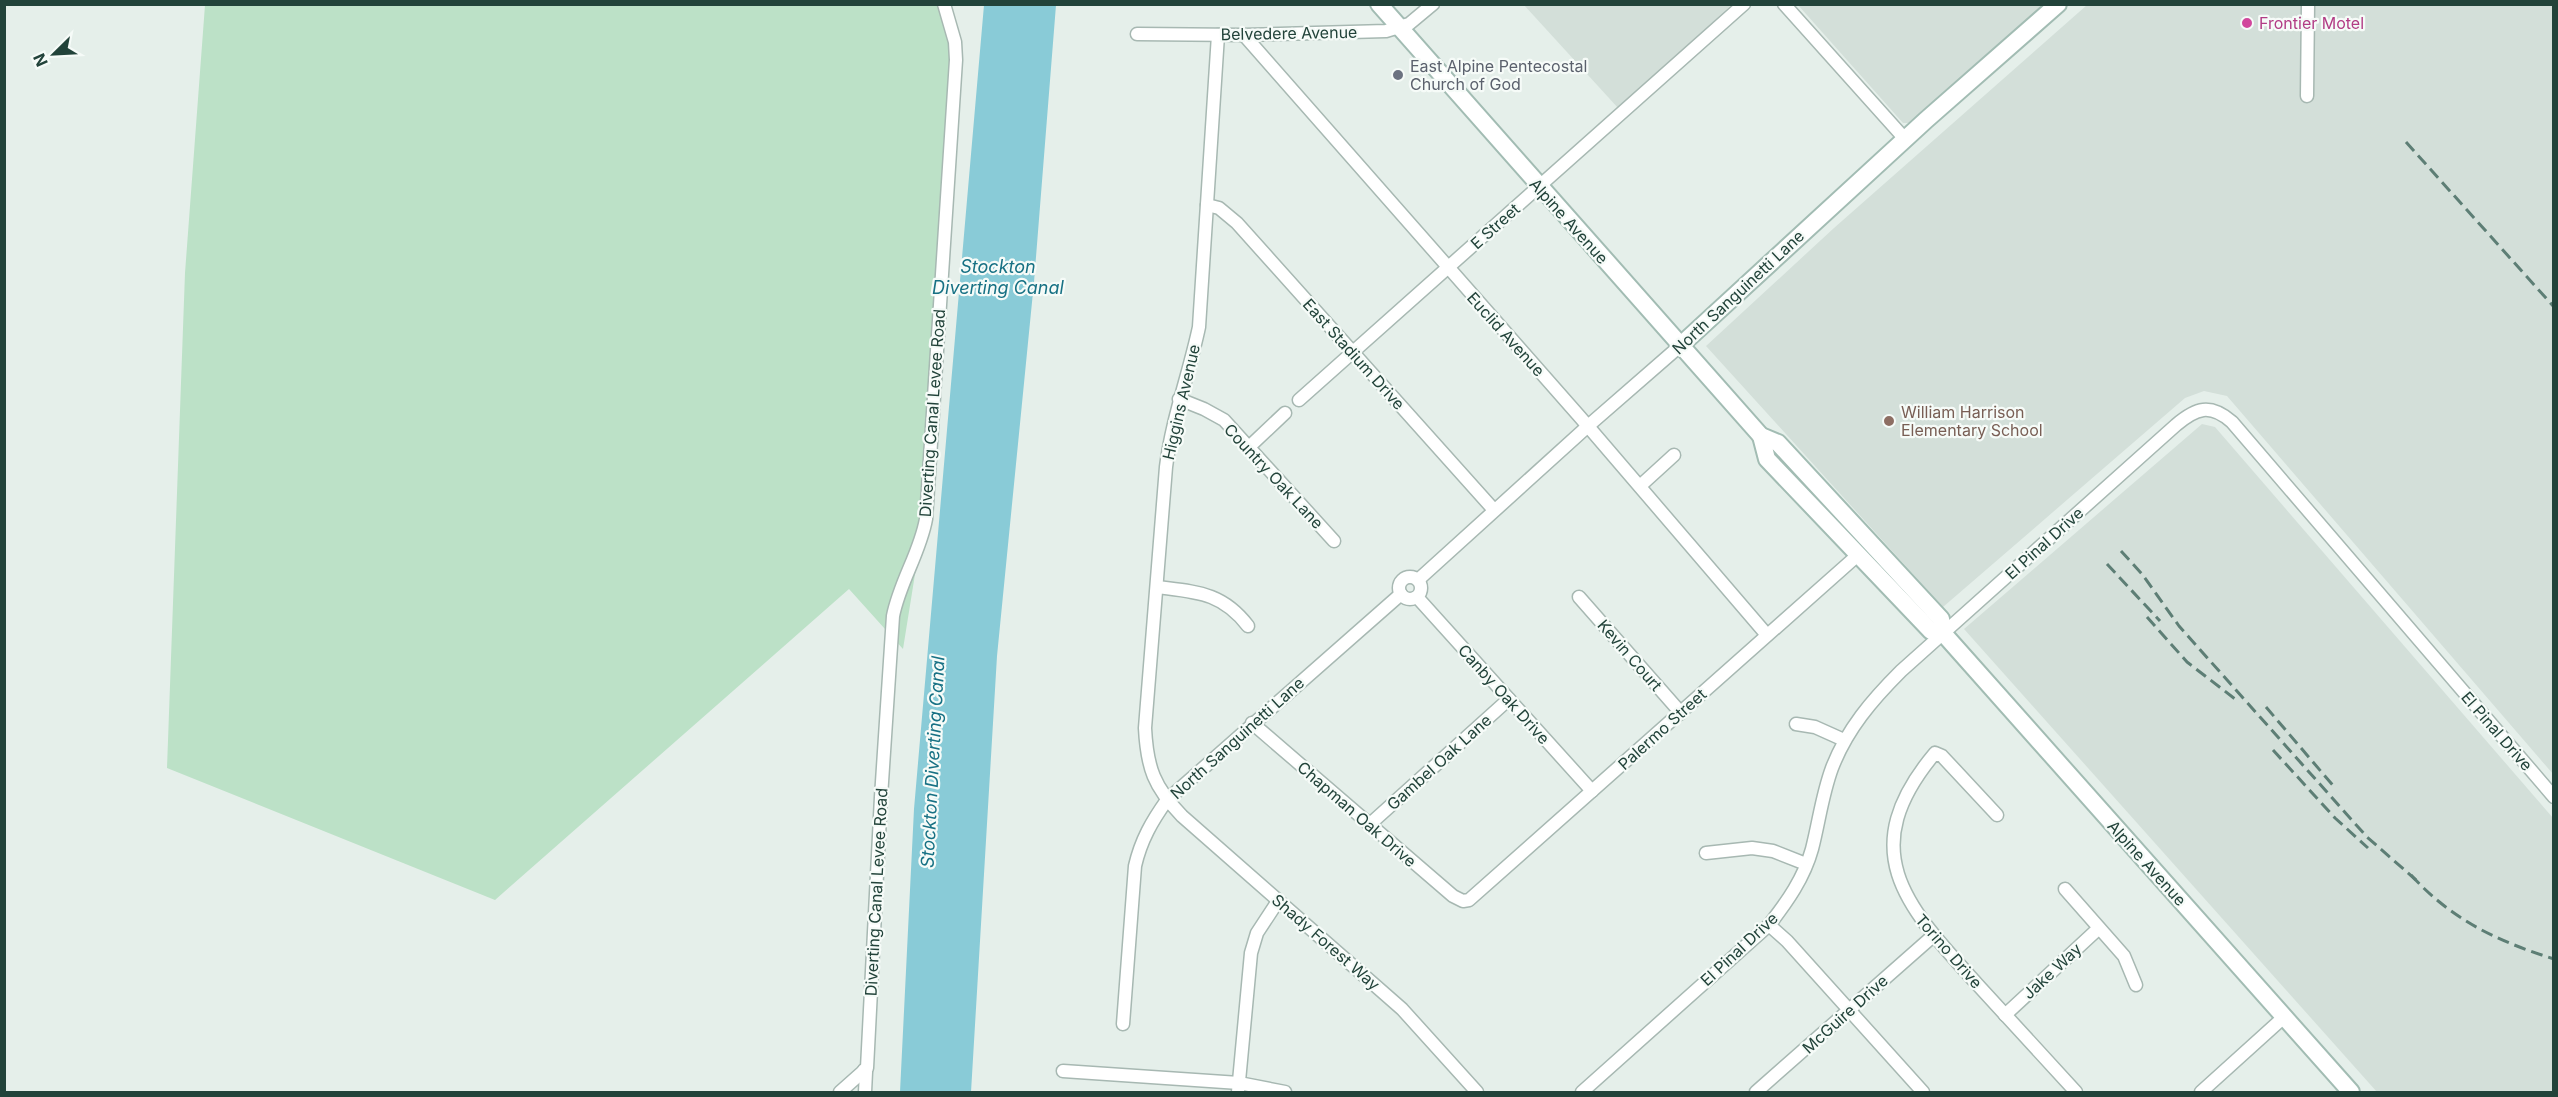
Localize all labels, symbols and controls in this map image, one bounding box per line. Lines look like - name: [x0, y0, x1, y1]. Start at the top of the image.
- place label: Frontier Motel: [2259, 13, 2364, 33]
- marker: Frontier Motel: [2240, 16, 2254, 30]
- street label: Belvedere Avenue: [1220, 22, 1358, 44]
- north arrow: [24, 24, 84, 84]
- text: N: [29, 50, 52, 70]
- place label: East Alpine Pentecostal Church of God: [1410, 56, 1587, 94]
- marker: East Alpine Pentecostal Church of God: [1391, 68, 1405, 82]
- street label: Alpine Avenue: [1525, 174, 1613, 268]
- street label: E Street: [1466, 199, 1524, 253]
- street label: North Sanguinetti Lane: [1668, 226, 1808, 358]
- water label: Stockton Diverting Canal: [932, 256, 1065, 298]
- street label: Euclid Avenue: [1463, 288, 1549, 380]
- street label: East Stadium Drive: [1299, 294, 1409, 414]
- street label: Diverting Canal Levee Road: [915, 308, 949, 518]
- street label: Higgins Avenue: [1158, 342, 1204, 462]
- place label: William Harrison Elementary School: [1901, 402, 2043, 440]
- marker: William Harrison Elementary School: [1882, 414, 1896, 428]
- street label: Country Oak Lane: [1220, 419, 1328, 533]
- street label: El Pinal Drive: [2001, 503, 2087, 583]
- street label: Kevin Court: [1594, 615, 1666, 695]
- street label: Canby Oak Drive: [1454, 640, 1554, 748]
- water label: Stockton Diverting Canal: [916, 655, 949, 869]
- street label: North Sanguinetti Lane: [1166, 673, 1308, 803]
- street label: Palermo Street: [1614, 684, 1710, 774]
- street label: El Pinal Drive: [2457, 687, 2537, 775]
- street label: Gambel Oak Lane: [1383, 710, 1495, 814]
- street label: Chapman Oak Drive: [1293, 757, 1421, 871]
- street label: Diverting Canal Levee Road: [861, 787, 891, 997]
- street label: Alpine Avenue: [2103, 816, 2191, 910]
- street label: Shady Forest Way: [1268, 890, 1384, 994]
- street label: El Pinal Drive: [1696, 908, 1782, 990]
- street label: Torino Drive: [1911, 910, 1987, 992]
- street label: Jake Way: [2018, 939, 2086, 1003]
- street label: McGuire Drive: [1798, 970, 1892, 1058]

